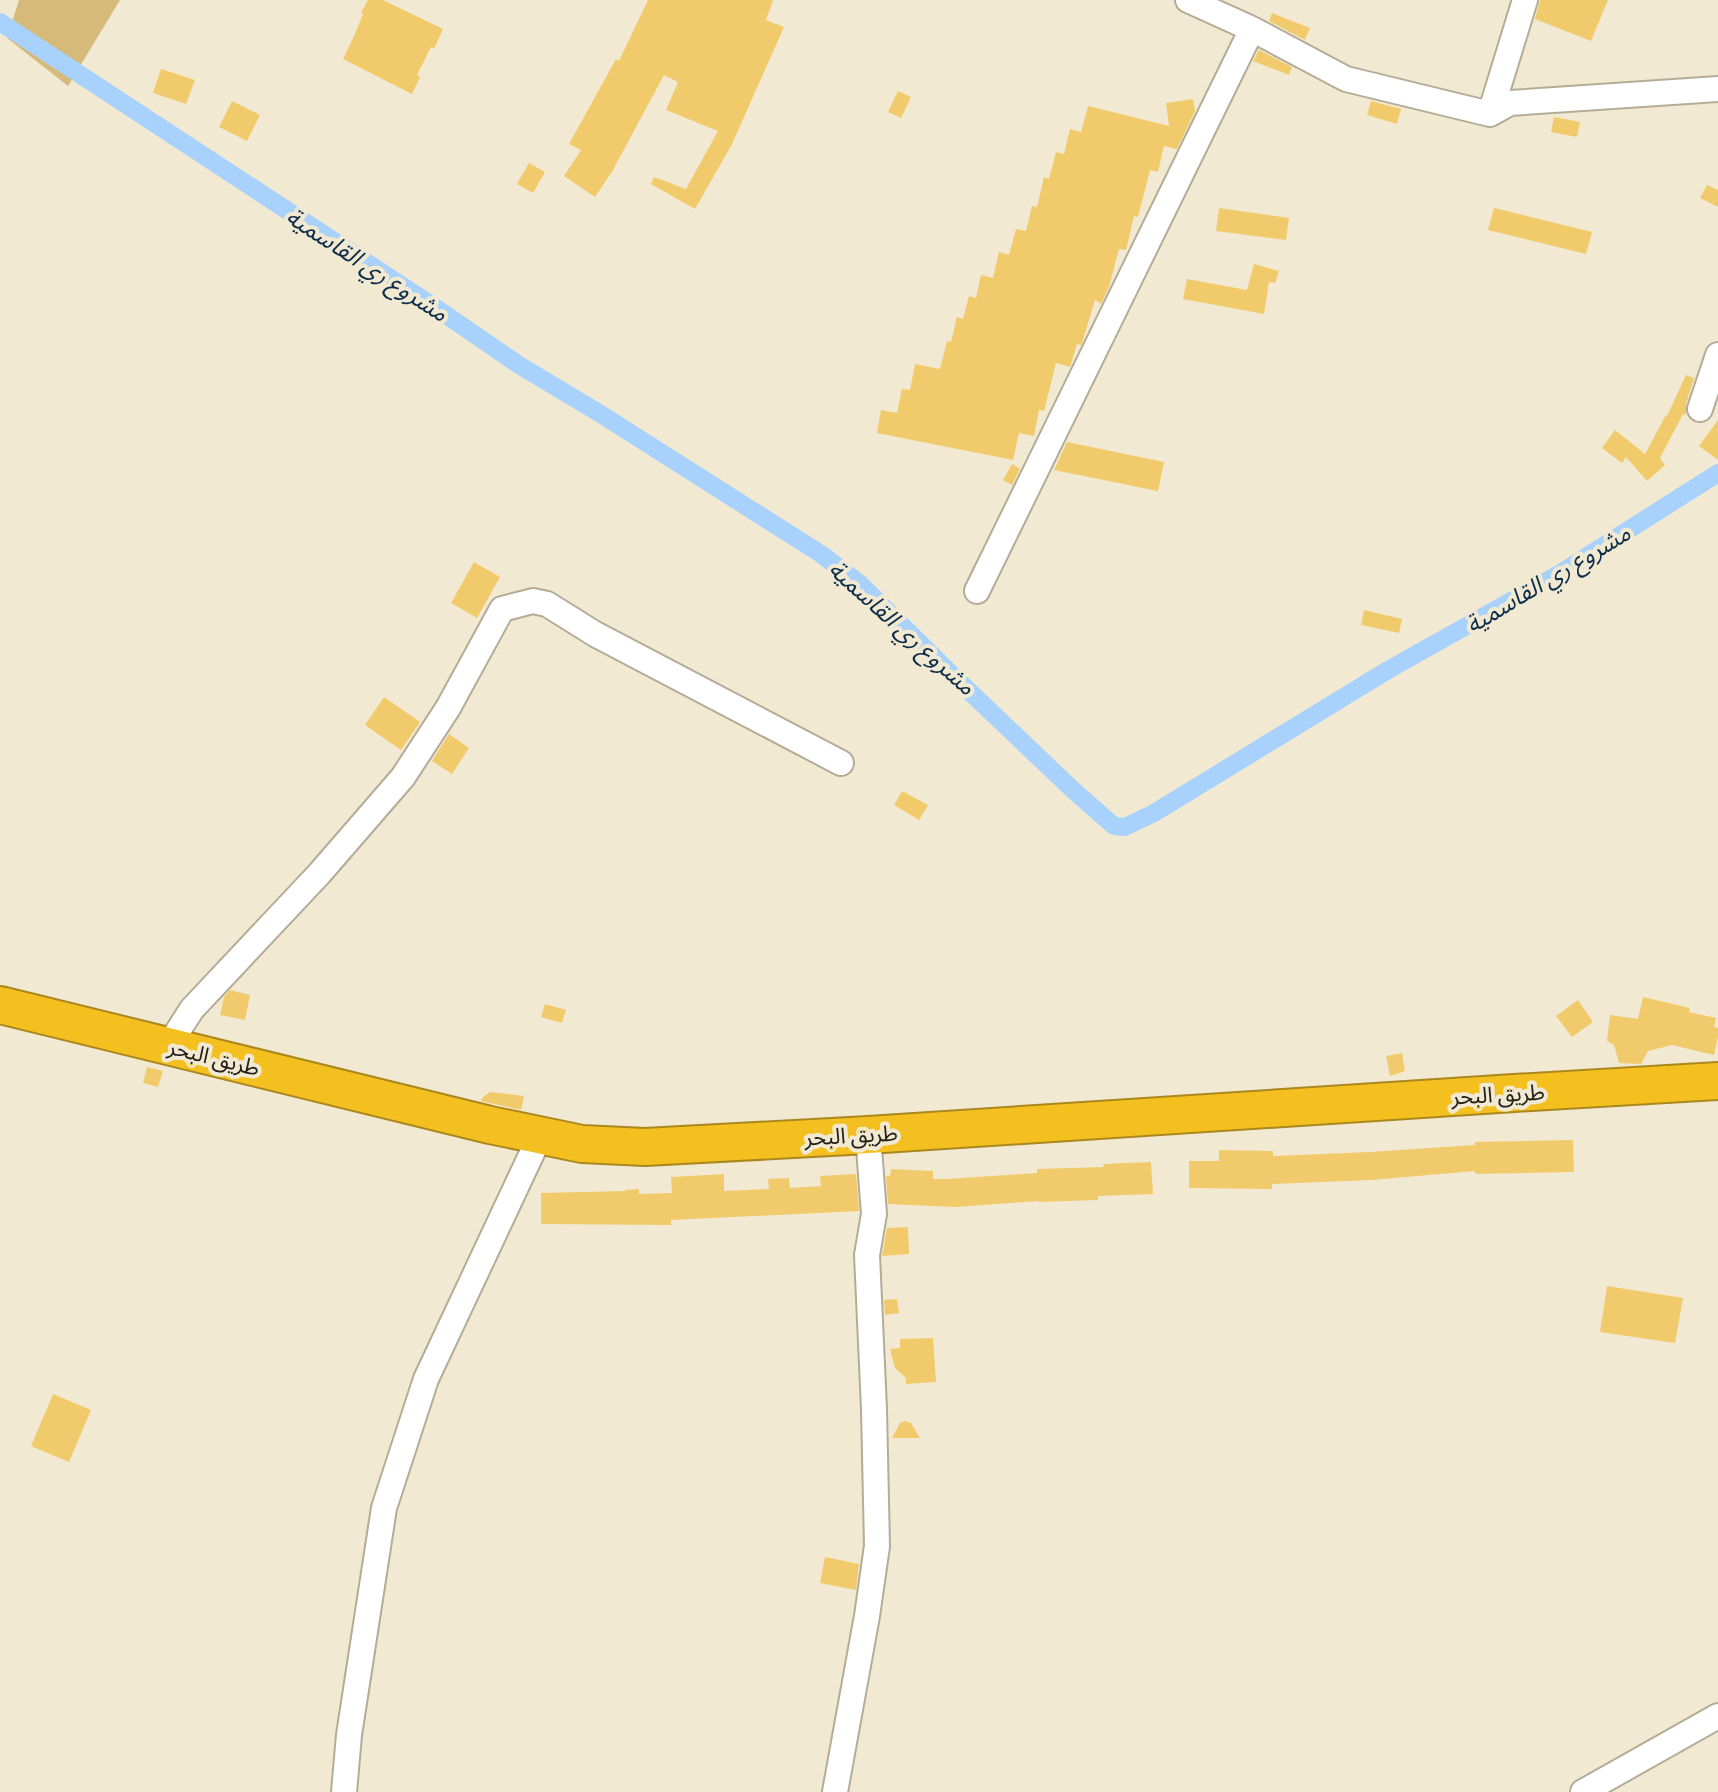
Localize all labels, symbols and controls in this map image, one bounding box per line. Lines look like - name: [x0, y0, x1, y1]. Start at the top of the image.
- water label: مشروع ري القاسمية: [278, 198, 456, 332]
- water label: مشروع ري القاسمية: [1458, 514, 1638, 643]
- water label: مشروع ري القاسمية: [820, 551, 985, 705]
- street label: طريق البحر: [164, 1029, 263, 1085]
- street label: طريق البحر: [1449, 1075, 1546, 1113]
- street label: طريق البحر: [802, 1116, 899, 1154]

